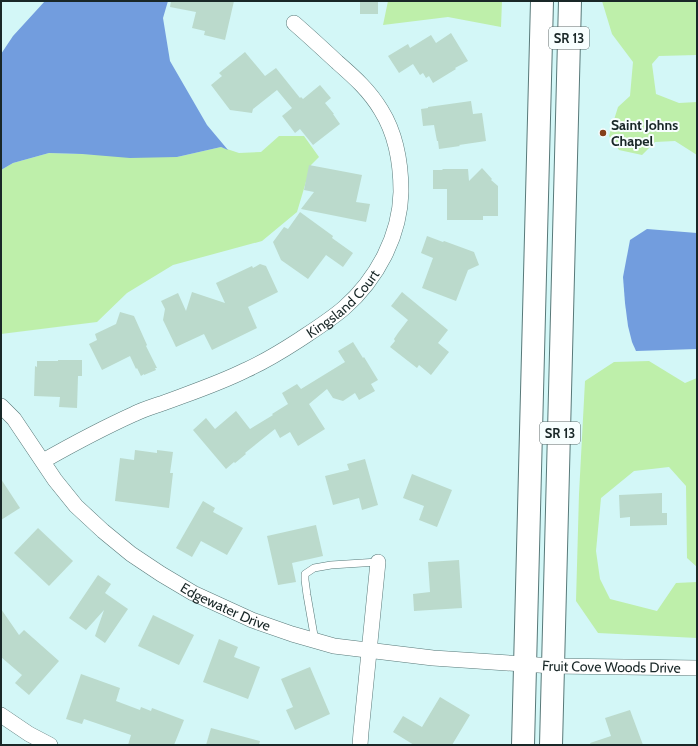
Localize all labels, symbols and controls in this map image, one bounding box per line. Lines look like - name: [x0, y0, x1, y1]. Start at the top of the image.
- road number: SR 13: [549, 27, 589, 49]
- place label: Saint Johns Chapel: [611, 116, 678, 150]
- marker: Saint Johns Chapel: [598, 128, 608, 138]
- street label: Kingsland Court: [303, 266, 383, 342]
- road number: SR 13: [540, 422, 580, 444]
- street label: Edgewater Drive: [177, 579, 273, 635]
- street label: Fruit Cove Woods Drive: [542, 656, 681, 677]

